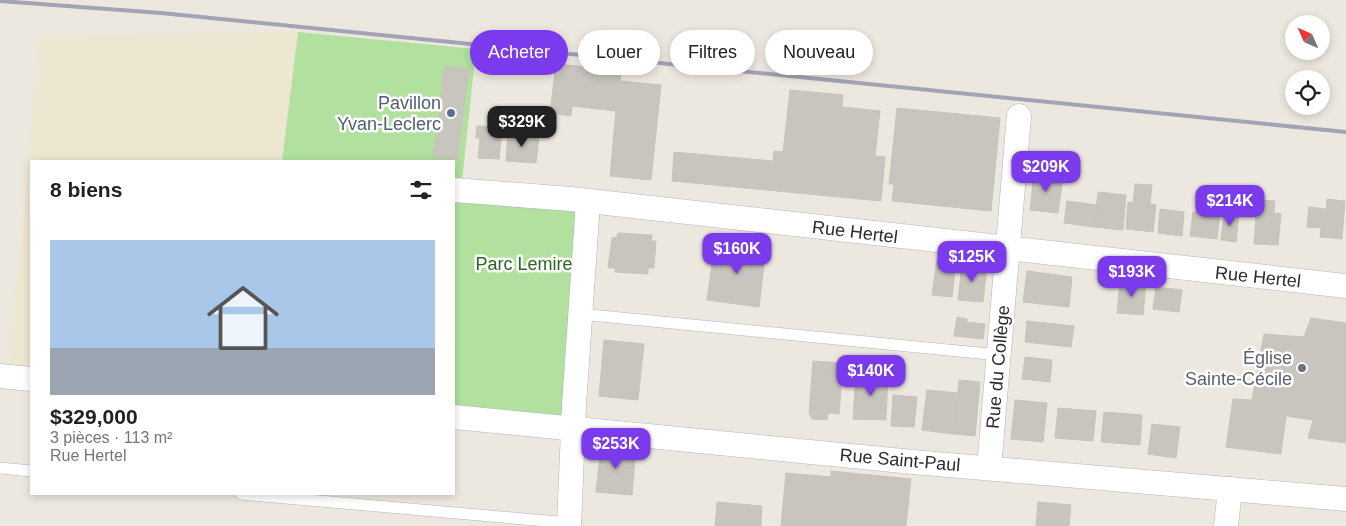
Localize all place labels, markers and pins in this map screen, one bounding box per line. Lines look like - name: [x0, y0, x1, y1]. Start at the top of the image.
- place label: Pavillon Yvan-Leclerc: [337, 93, 441, 134]
- pin: $329K: [487, 106, 557, 148]
- marker: Pavillon Yvan-Leclerc: [445, 107, 457, 119]
- pin: $209K: [1011, 150, 1081, 193]
- pin: $214K: [1195, 184, 1265, 227]
- pin: $160K: [702, 232, 772, 275]
- pin: $125K: [937, 240, 1007, 283]
- pin: $193K: [1097, 256, 1167, 298]
- place label: Église Sainte-Cécile: [1185, 348, 1292, 389]
- pin: $140K: [836, 354, 906, 397]
- marker: Église Sainte-Cécile: [1296, 362, 1308, 374]
- pin: $253K: [581, 428, 651, 470]

